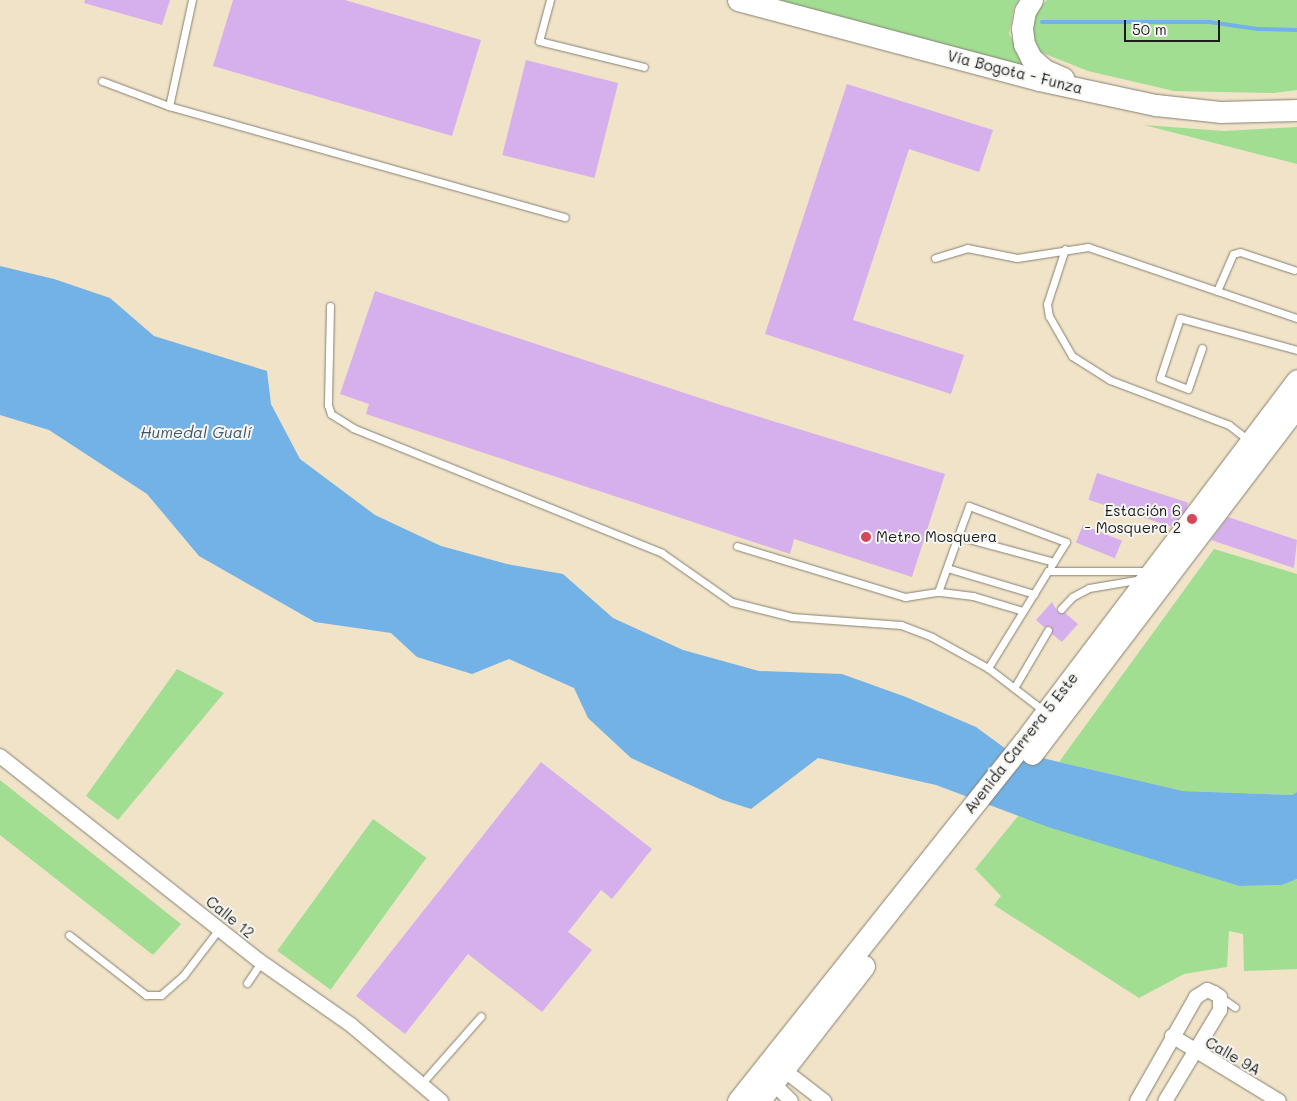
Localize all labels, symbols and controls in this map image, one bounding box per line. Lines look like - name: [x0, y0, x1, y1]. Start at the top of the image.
- scale bar: [1127, 10, 1223, 42]
- text: 50 m: [1132, 19, 1167, 39]
- street label: Vía Bogota - Funza: [946, 46, 1084, 98]
- water label: Humedal Gualí: [140, 422, 252, 442]
- place label: Estación 6 - Mosquera 2: [1085, 501, 1181, 536]
- marker: Estación 6 - Mosquera 2: [1185, 512, 1199, 526]
- place label: Metro Mosquera: [876, 528, 997, 546]
- marker: Metro Mosquera: [860, 531, 872, 543]
- street label: Avenida Carrera 5 Este: [960, 669, 1082, 817]
- street label: Calle 12: [202, 892, 258, 942]
- street label: Calle 9A: [1202, 1033, 1264, 1079]

